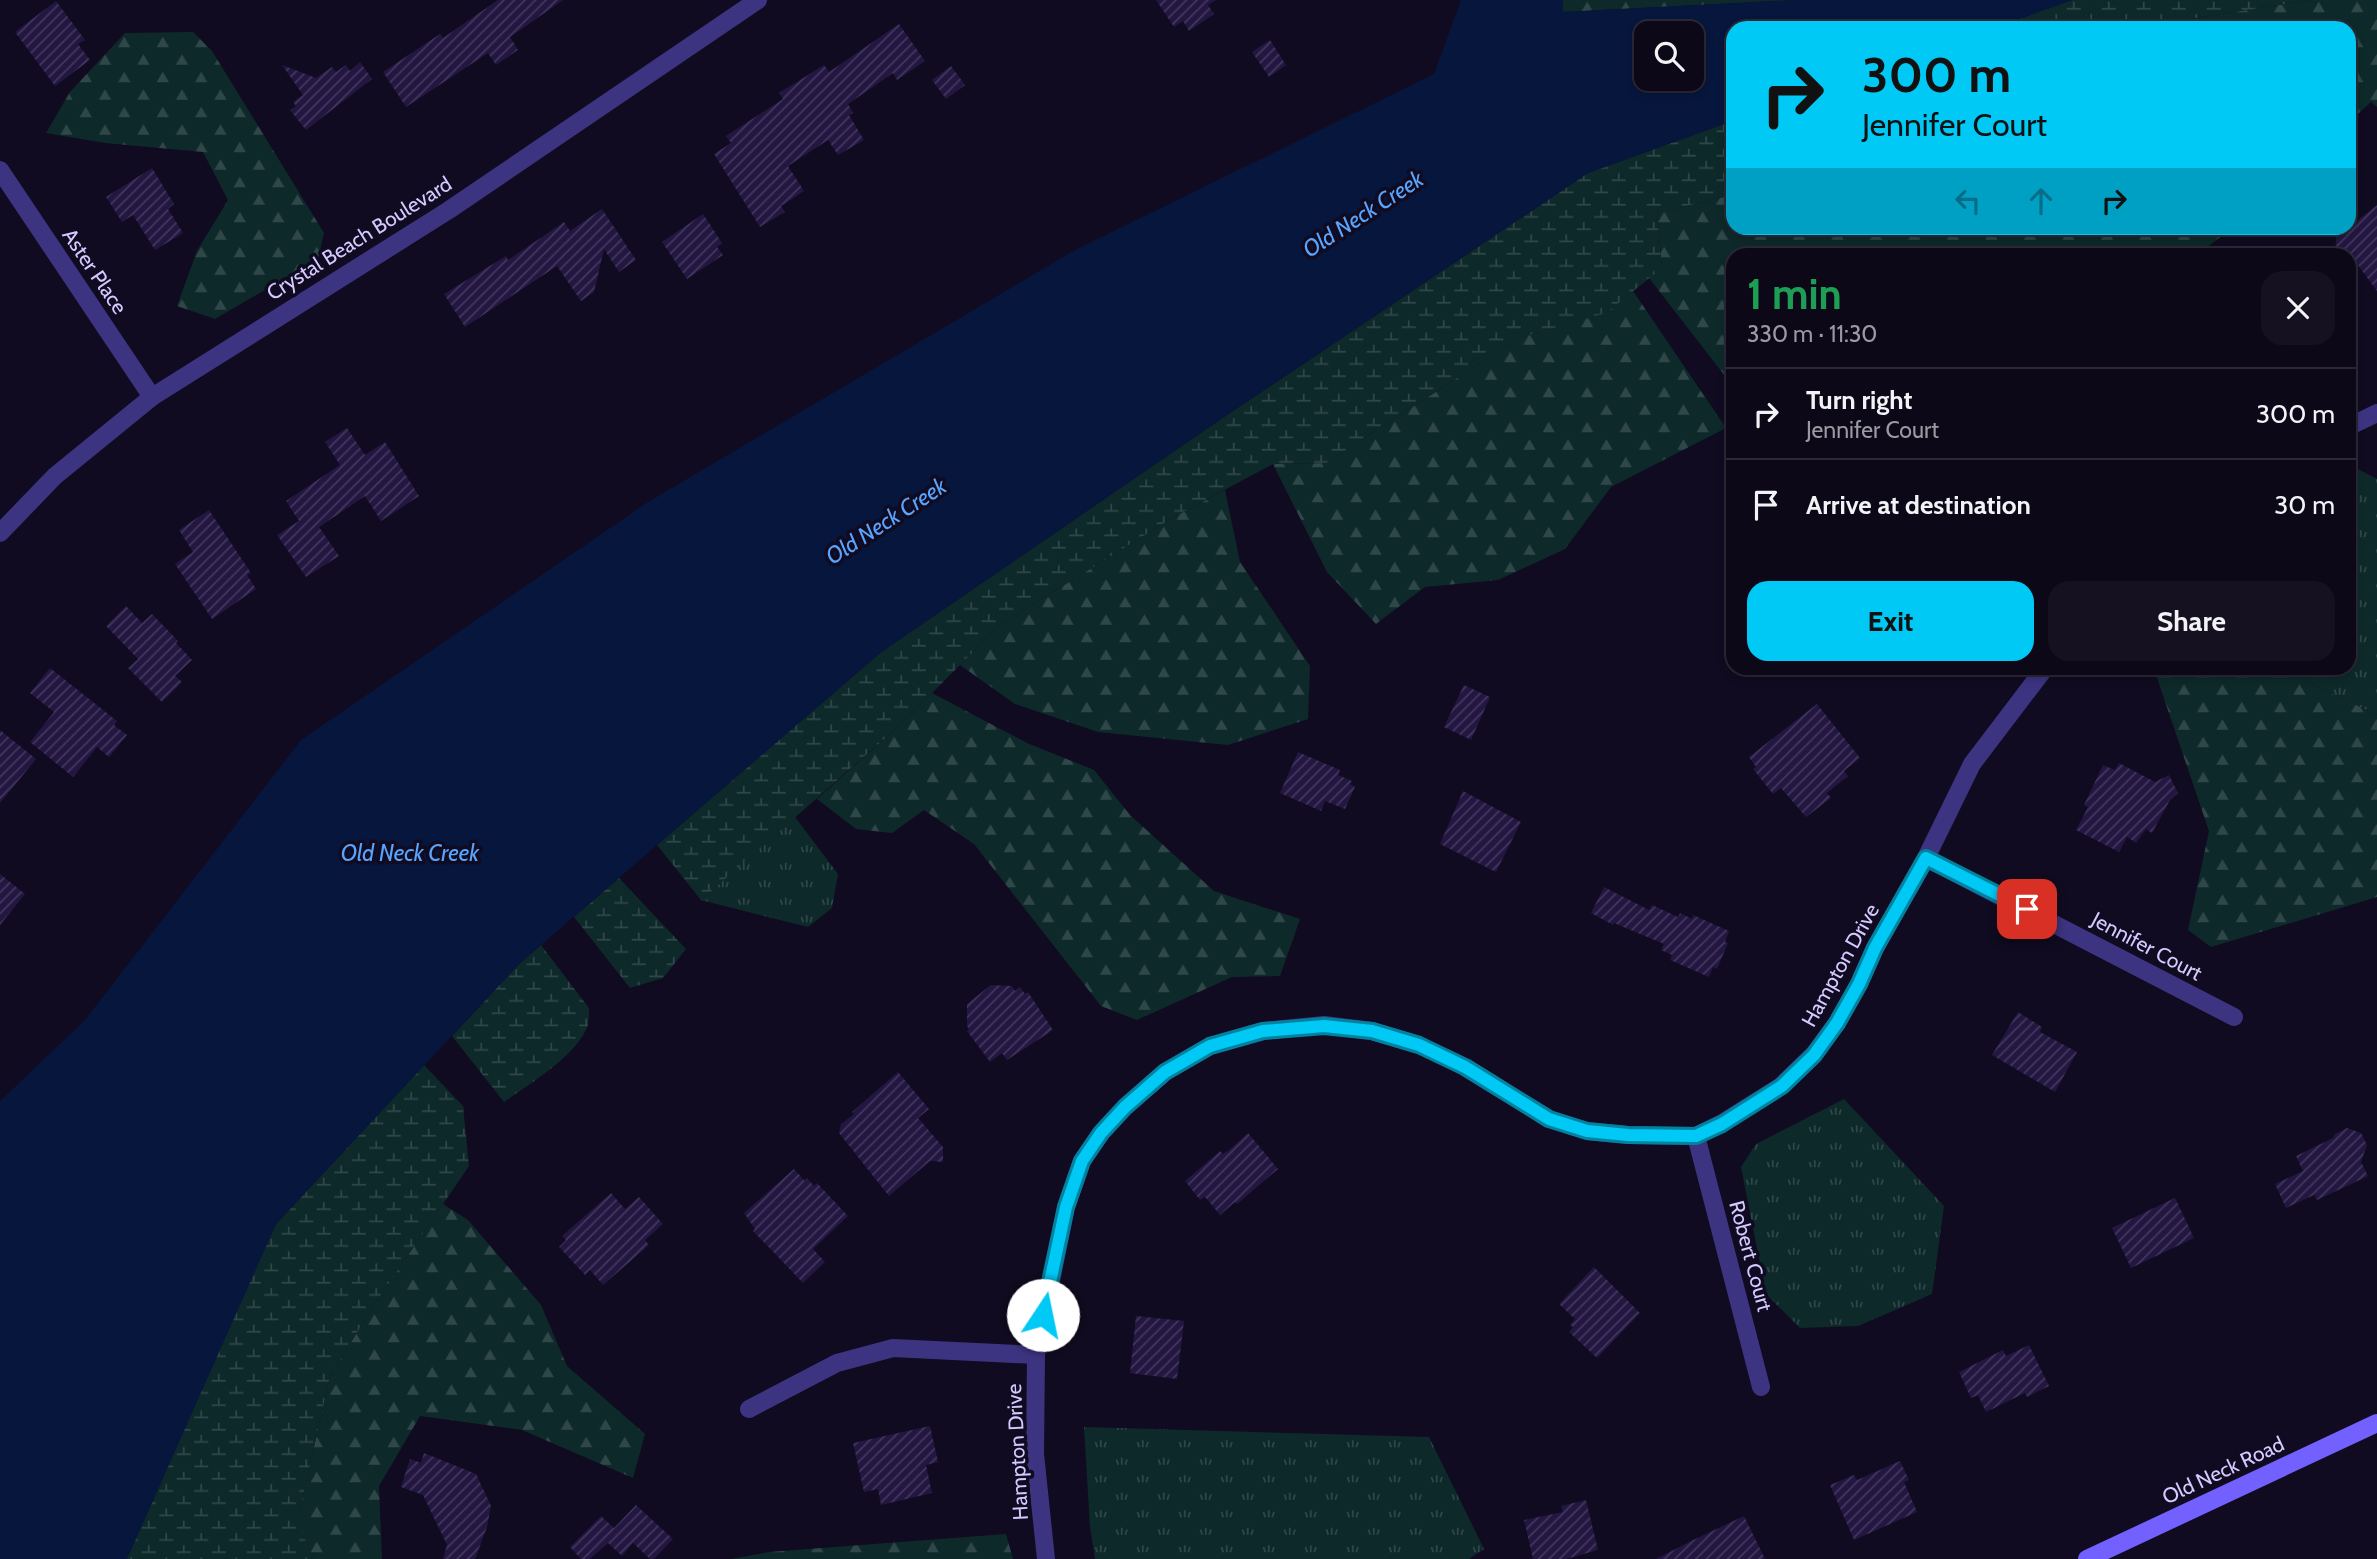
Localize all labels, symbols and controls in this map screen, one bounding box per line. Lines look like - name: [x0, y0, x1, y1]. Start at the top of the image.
- map controls: [1634, 21, 1704, 91]
- button: search: [1634, 21, 1704, 91]
- text: 300 m: [1862, 45, 2011, 104]
- icon: right: [1747, 49, 1838, 140]
- text: Jennifer Court: [1862, 105, 2047, 144]
- water label: Old Neck Creek: [1297, 164, 1430, 263]
- street label: Crystal Beach Boulevard: [262, 171, 456, 305]
- icon: left: [1949, 182, 1987, 220]
- icon: ahead: [2022, 182, 2060, 220]
- icon: right: [2095, 182, 2133, 220]
- street label: Aster Place: [57, 223, 133, 319]
- text: 1 min: [1747, 268, 1842, 320]
- button: close: [2261, 271, 2335, 345]
- text: 330 m · 11:30: [1747, 320, 1877, 348]
- text: Turn right: [1806, 384, 1912, 416]
- icon: right: [1747, 395, 1785, 433]
- text: 300 m: [2256, 398, 2335, 430]
- text: Jennifer Court: [1806, 416, 1939, 444]
- water label: Old Neck Creek: [820, 471, 953, 570]
- icon: arrive: [1747, 486, 1785, 524]
- text: Arrive at destination: [1806, 489, 2031, 521]
- text: 30 m: [2274, 489, 2335, 521]
- button: Exit: [1747, 581, 2034, 661]
- button: Share: [2048, 581, 2335, 661]
- water label: Old Neck Creek: [341, 839, 480, 867]
- pin: [1997, 879, 2057, 939]
- icon: arrive: [2008, 890, 2046, 928]
- street label: Hampton Drive: [1796, 899, 1884, 1031]
- street label: Jennifer Court: [2087, 906, 2207, 986]
- street label: Robert Court: [1724, 1198, 1778, 1314]
- position arrow: [1006, 1278, 1080, 1352]
- street label: Hampton Drive: [1001, 1383, 1033, 1521]
- street label: Old Neck Road: [2158, 1431, 2288, 1509]

